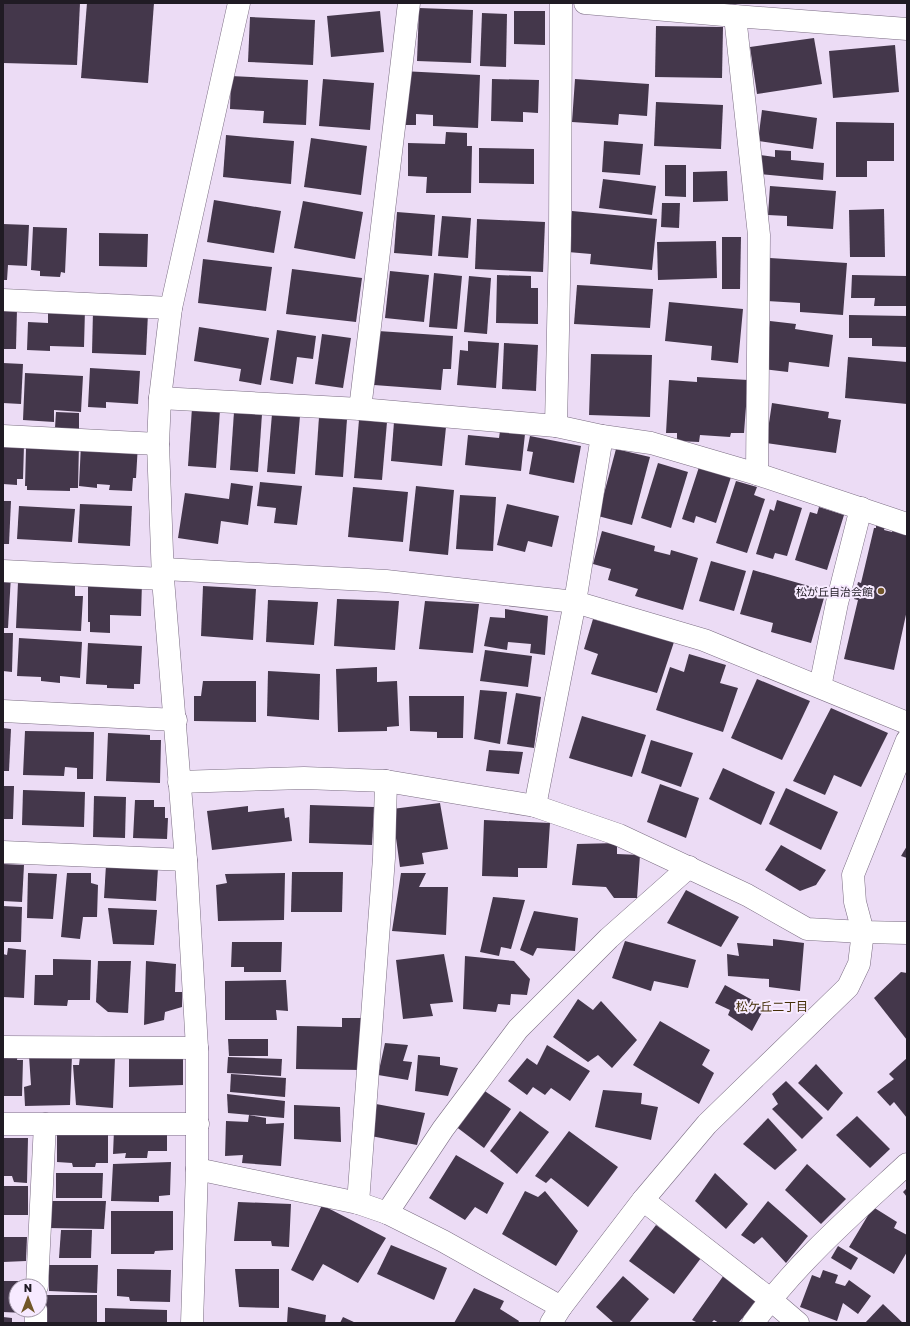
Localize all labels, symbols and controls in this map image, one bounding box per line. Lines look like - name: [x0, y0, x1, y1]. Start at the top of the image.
- place label: 松が丘自治会館: [796, 585, 873, 598]
- marker: 松が丘自治会館: [876, 586, 886, 596]
- district label: 松ケ丘二丁目: [736, 999, 808, 1014]
- north arrow: [8, 1278, 48, 1318]
- text: N: [24, 1281, 32, 1294]

